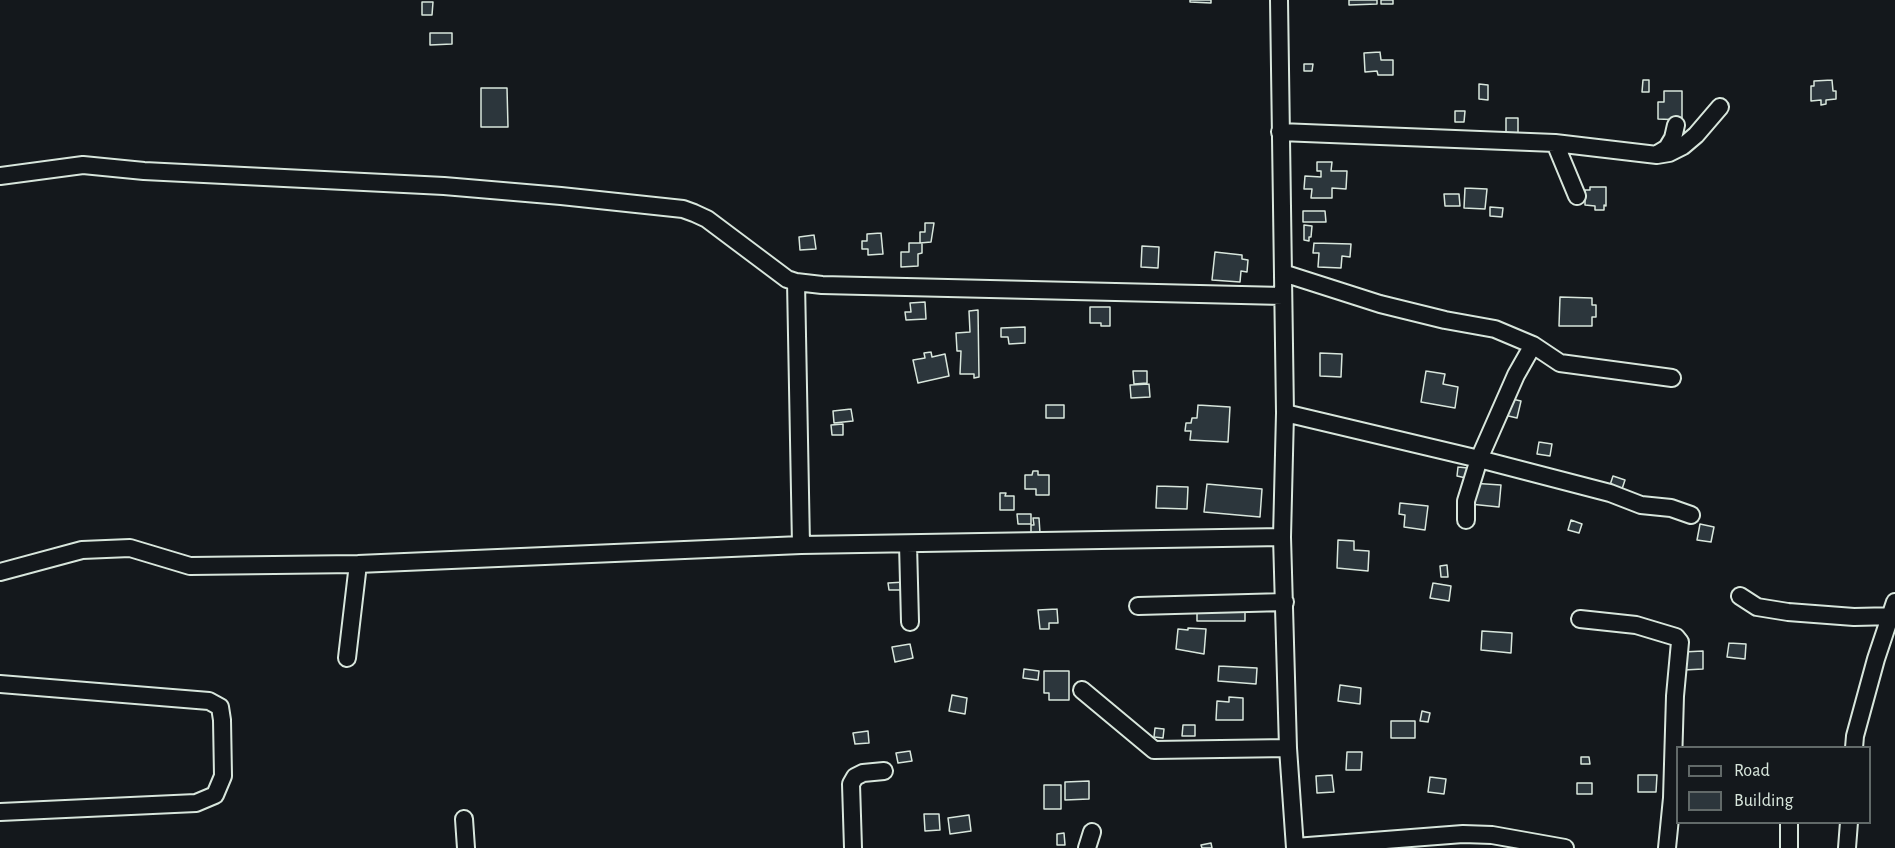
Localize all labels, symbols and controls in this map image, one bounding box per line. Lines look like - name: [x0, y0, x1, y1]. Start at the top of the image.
- legend: [1676, 746, 1871, 824]
- text: Road: [1734, 762, 1770, 780]
- text: Building: [1734, 792, 1793, 810]

